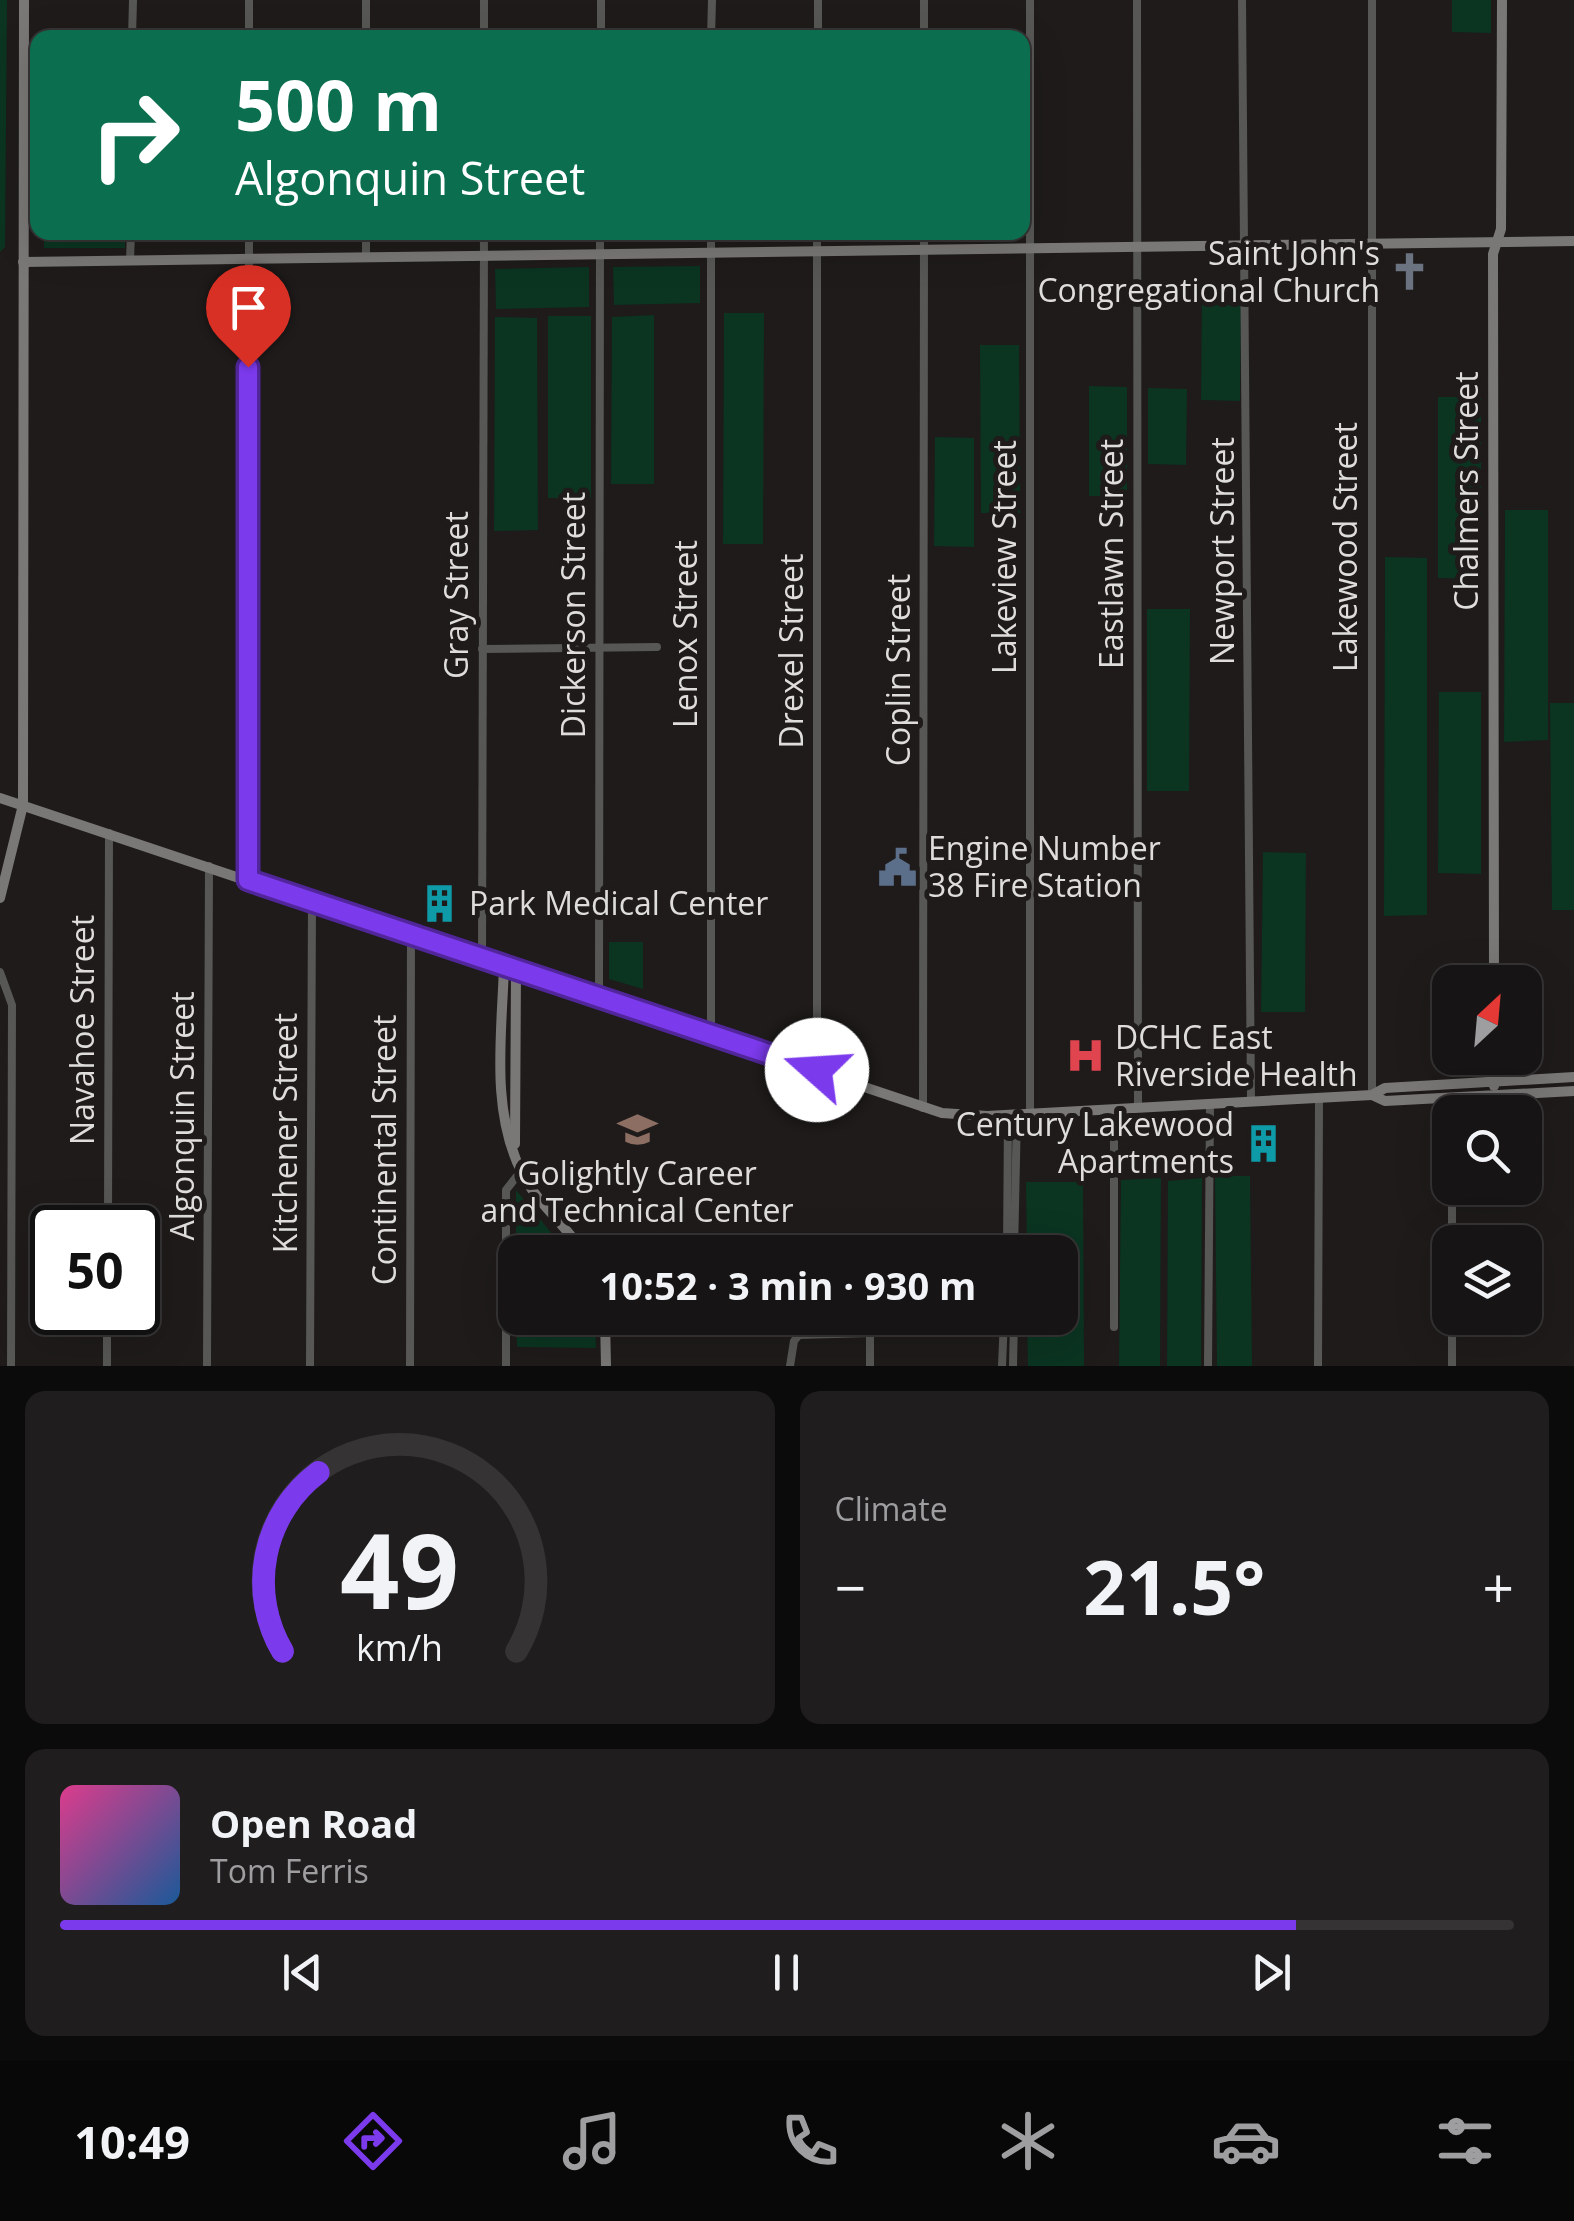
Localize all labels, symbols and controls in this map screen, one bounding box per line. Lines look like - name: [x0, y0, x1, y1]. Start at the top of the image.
- text: 500 m: [235, 56, 442, 152]
- icon: right: [70, 70, 200, 200]
- text: Algonquin Street: [235, 147, 585, 208]
- place label: Saint John's Congregational Church: [1037, 231, 1380, 311]
- church icon: Saint John's Congregational Church: [1389, 251, 1431, 293]
- pin: [206, 265, 291, 368]
- icon: arrive: [221, 280, 276, 335]
- street label: Chalmers Street: [1444, 371, 1487, 611]
- street label: Lakewood Street: [1323, 422, 1366, 672]
- street label: Newport Street: [1200, 437, 1243, 665]
- street label: Eastlawn Street: [1089, 439, 1132, 669]
- street label: Lakeview Street: [982, 440, 1025, 674]
- street label: Dickerson Street: [551, 492, 594, 738]
- street label: Gray Street: [434, 511, 477, 679]
- street label: Lenox Street: [663, 540, 706, 728]
- street label: Drexel Street: [769, 554, 812, 748]
- street label: Coplin Street: [876, 574, 919, 766]
- place label: Engine Number 38 Fire Station: [928, 826, 1161, 906]
- public building icon: Engine Number 38 Fire Station: [877, 846, 919, 888]
- place label: Park Medical Center: [469, 881, 768, 924]
- building icon: Park Medical Center: [418, 883, 460, 925]
- street label: Navahoe Street: [60, 915, 103, 1145]
- north arrow: [1432, 965, 1542, 1075]
- map controls: [1432, 965, 1542, 1335]
- street label: Algonquin Street: [160, 991, 203, 1241]
- street label: Kitchener Street: [263, 1013, 306, 1253]
- street label: Continental Street: [362, 1015, 405, 1285]
- place label: DCHC East Riverside Health: [1115, 1015, 1358, 1095]
- position arrow: [765, 1018, 869, 1122]
- hospital icon: DCHC East Riverside Health: [1064, 1035, 1106, 1077]
- button: search: [1432, 1095, 1542, 1205]
- place label: Century Lakewood Apartments: [956, 1102, 1234, 1182]
- school or university icon: Golightly Career and Technical Center: [616, 1108, 658, 1150]
- building icon: Century Lakewood Apartments: [1243, 1122, 1285, 1164]
- place label: Golightly Career and Technical Center: [480, 1151, 794, 1231]
- speed limit sign: 50: [30, 1205, 160, 1335]
- button: layers: [1432, 1225, 1542, 1335]
- text: 10:52 · 3 min · 930 m: [600, 1259, 976, 1311]
- text: Climate: [835, 1487, 948, 1530]
- text: 49: [340, 1498, 459, 1639]
- text: 21.5°: [1083, 1535, 1265, 1637]
- text: −: [835, 1549, 866, 1624]
- text: +: [1483, 1549, 1514, 1624]
- text: km/h: [356, 1623, 443, 1671]
- text: Open Road: [210, 1797, 417, 1849]
- text: Tom Ferris: [210, 1849, 369, 1892]
- icon: previous: [275, 1945, 330, 2000]
- icon: pause: [759, 1945, 814, 2000]
- icon: next: [1244, 1945, 1299, 2000]
- icon: directions: [338, 2106, 408, 2176]
- icon: music: [557, 2106, 627, 2176]
- icon: phone: [775, 2106, 845, 2176]
- icon: climate: [993, 2106, 1063, 2176]
- icon: car: [1211, 2106, 1281, 2176]
- icon: filters: [1430, 2106, 1500, 2176]
- text: 10:49: [74, 2111, 190, 2172]

